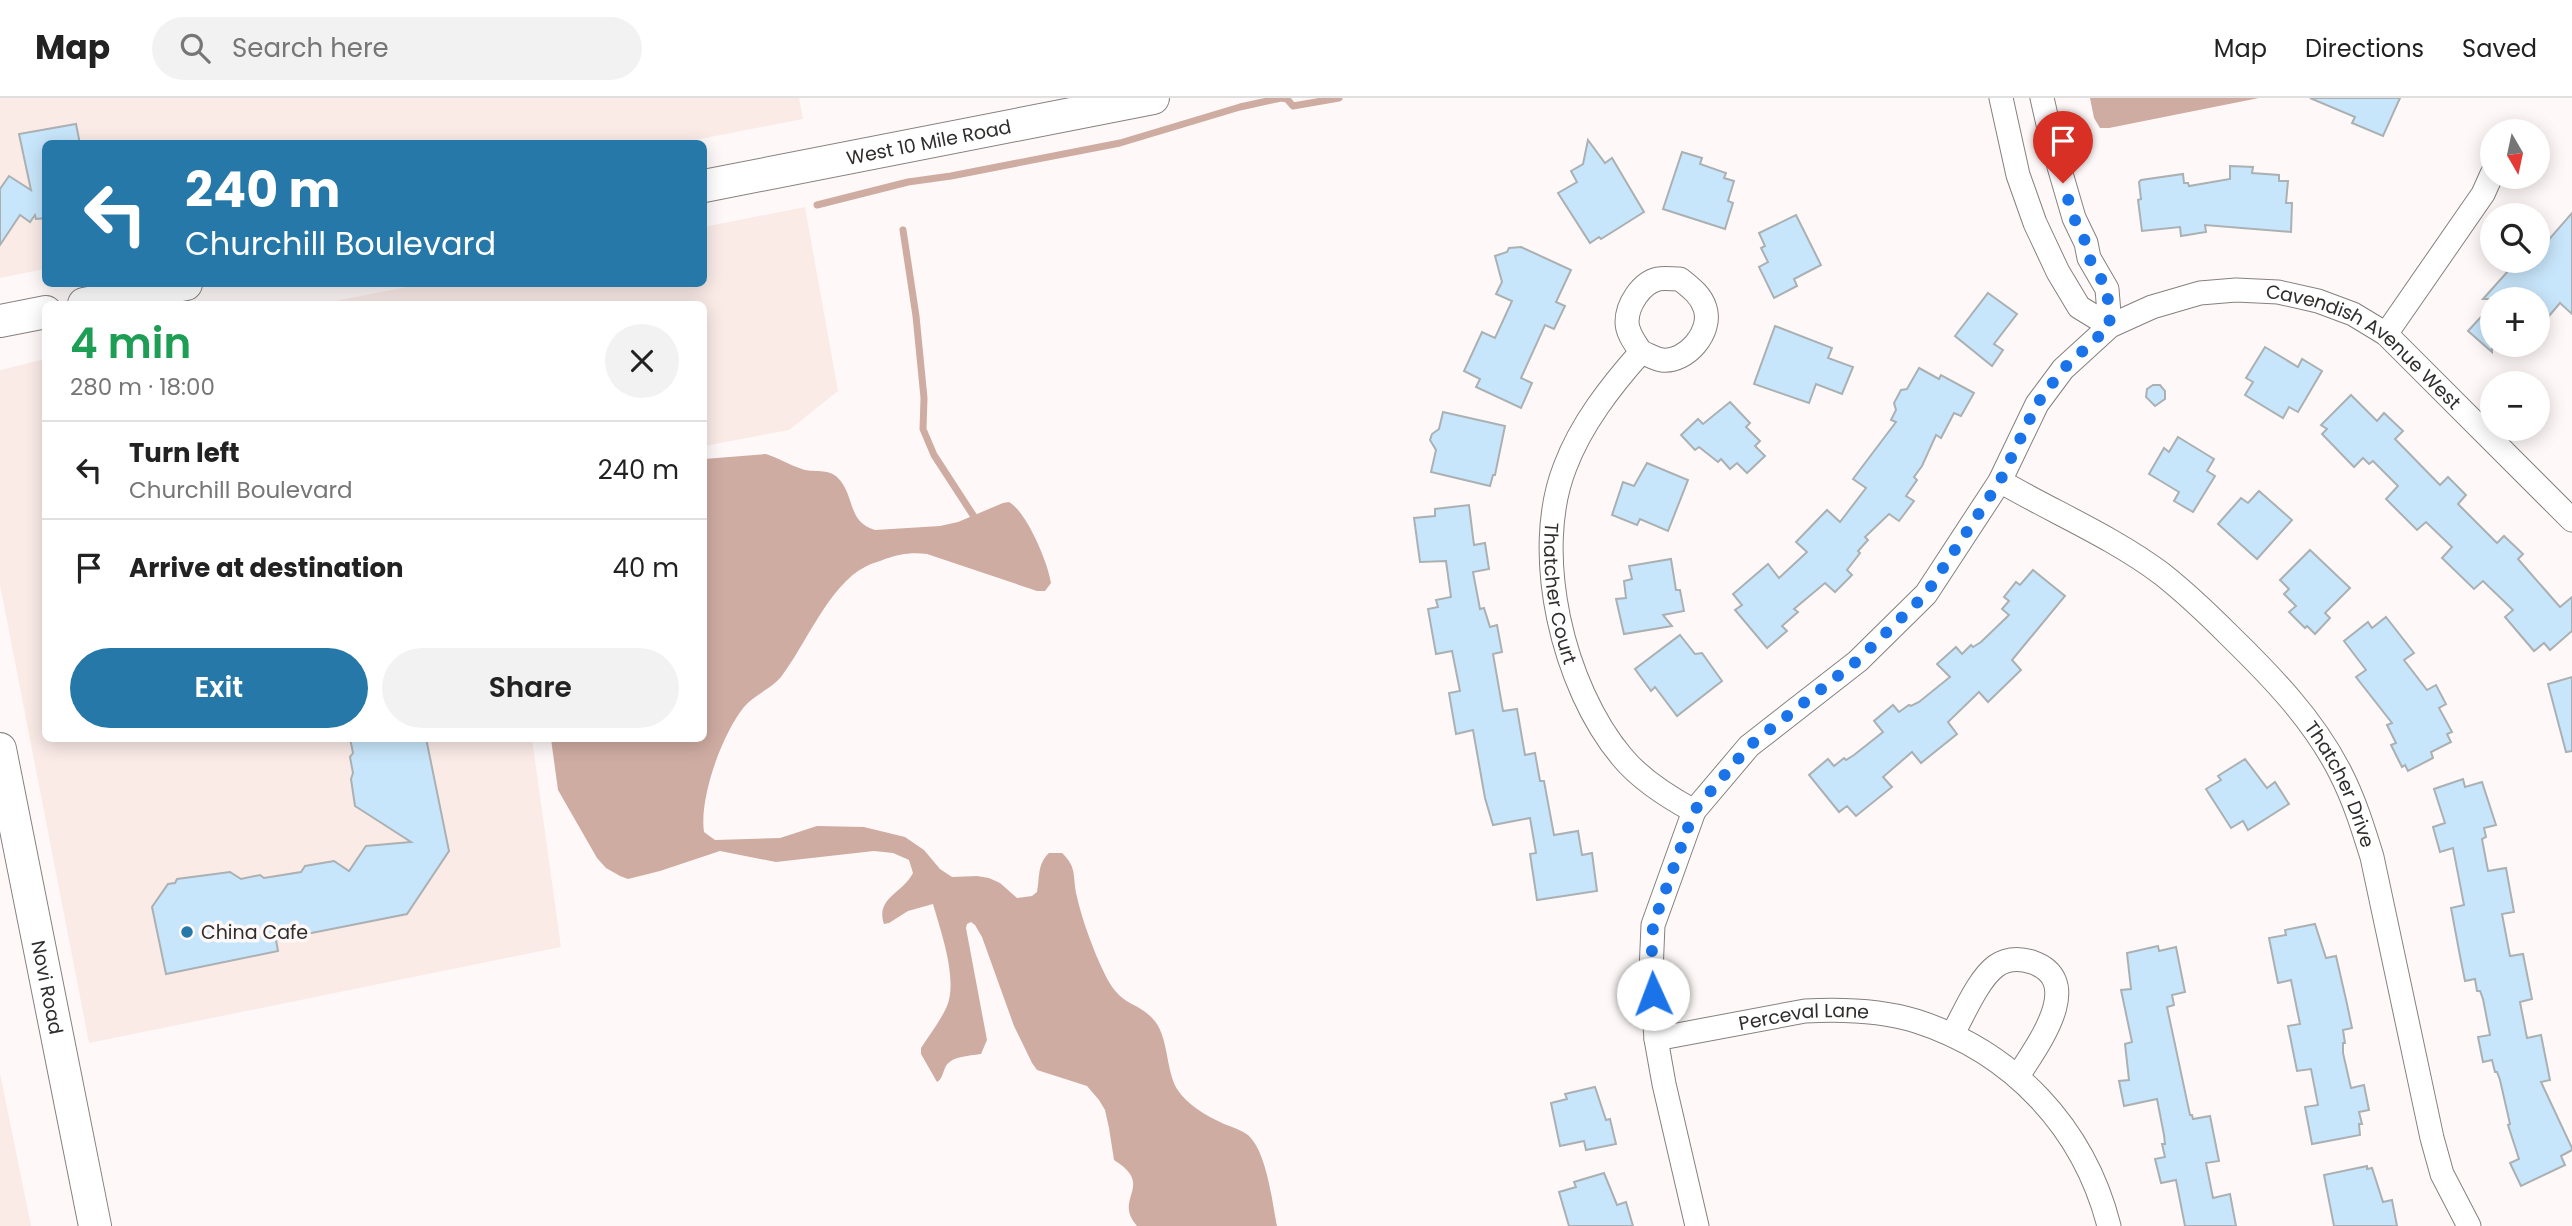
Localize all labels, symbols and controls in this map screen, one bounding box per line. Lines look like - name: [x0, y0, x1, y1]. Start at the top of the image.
- search box: [152, 17, 642, 80]
- text: Map: [35, 24, 110, 71]
- icon: search: [176, 29, 214, 67]
- text: Search here: [232, 30, 389, 66]
- text: Map: [2214, 32, 2267, 65]
- text: Directions: [2305, 32, 2424, 65]
- text: Saved: [2462, 32, 2537, 65]
- pin: [2033, 111, 2093, 183]
- street label: West 10 Mile Road: [844, 113, 1014, 172]
- north arrow: [2480, 119, 2550, 189]
- map controls: [2480, 119, 2550, 441]
- icon: arrive: [2044, 122, 2082, 160]
- text: 240 m: [185, 156, 340, 224]
- icon: left: [70, 168, 161, 259]
- button: search: [2480, 203, 2550, 273]
- text: Churchill Boulevard: [185, 221, 496, 266]
- street label: Cavendish Avenue West: [2265, 278, 2467, 416]
- button: +: [2480, 287, 2550, 357]
- text: 4 min: [70, 314, 191, 373]
- button: close: [605, 324, 679, 398]
- text: 280 m · 18:00: [70, 371, 215, 403]
- button: −: [2480, 371, 2550, 441]
- text: Turn left: [129, 435, 240, 471]
- icon: left: [70, 451, 108, 489]
- text: 240 m: [598, 452, 679, 488]
- text: Churchill Boulevard: [129, 474, 353, 506]
- street label: Thatcher Court: [1537, 521, 1583, 668]
- icon: arrive: [70, 549, 108, 587]
- text: Arrive at destination: [129, 550, 404, 586]
- text: 40 m: [613, 550, 679, 586]
- button: Exit: [70, 648, 368, 728]
- button: Share: [382, 648, 679, 728]
- street label: Thatcher Drive: [2298, 716, 2381, 851]
- place label: China Cafe: [201, 919, 308, 946]
- marker: China Cafe: [179, 924, 195, 940]
- street label: Novi Road: [24, 938, 70, 1037]
- position arrow: [1616, 957, 1690, 1031]
- street label: Perceval Lane: [1736, 997, 1870, 1037]

